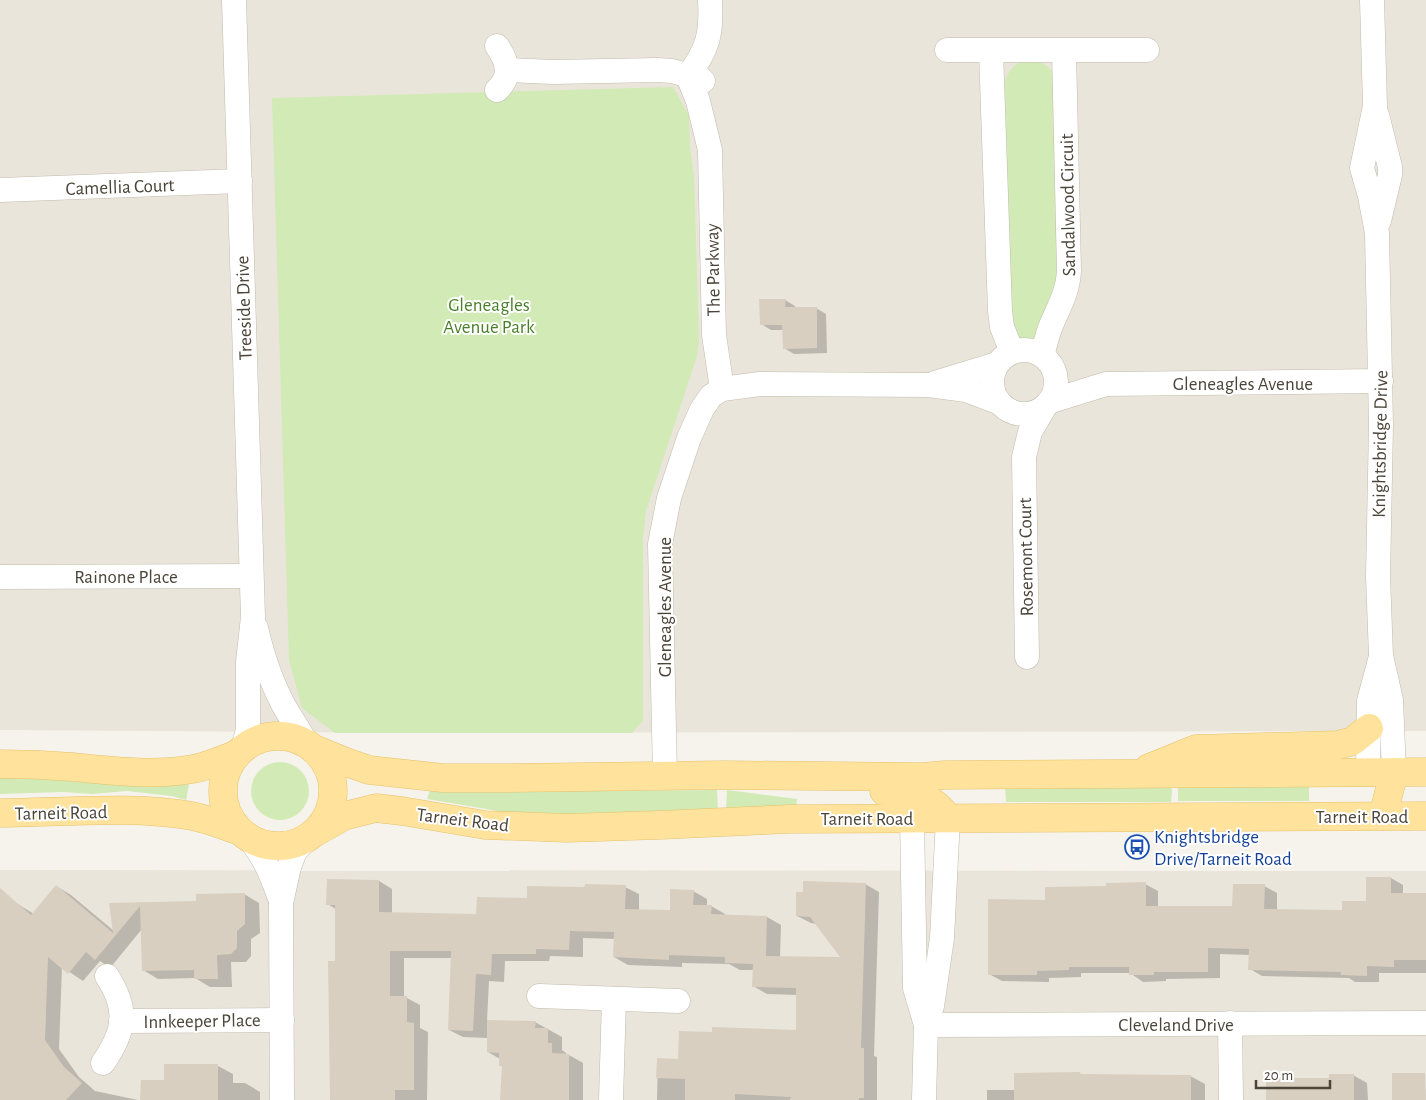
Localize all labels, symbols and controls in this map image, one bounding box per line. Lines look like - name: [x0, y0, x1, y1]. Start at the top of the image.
- street label: Sandalwood Circuit: [1058, 133, 1079, 276]
- street label: Camellia Court: [65, 176, 175, 199]
- street label: The Parkway: [703, 223, 724, 317]
- street label: Treeside Drive: [233, 255, 256, 361]
- park label: Gleneagles Avenue Park: [443, 296, 535, 337]
- street label: Knightsbridge Drive: [1370, 370, 1391, 518]
- street label: Gleneagles Avenue: [1173, 375, 1313, 394]
- street label: Rosemont Court: [1016, 497, 1037, 617]
- street label: Gleneagles Avenue: [656, 537, 675, 677]
- street label: Rainone Place: [74, 568, 178, 587]
- street label: Tarneit Road: [14, 803, 108, 824]
- street label: Tarneit Road: [416, 805, 510, 836]
- street label: Tarneit Road: [1316, 808, 1409, 827]
- street label: Tarneit Road: [821, 810, 914, 829]
- place label: Knightsbridge Drive/Tarneit Road: [1154, 828, 1292, 869]
- bus stop icon: Knightsbridge Drive/Tarneit Road: [1124, 834, 1150, 860]
- street label: Innkeeper Place: [143, 1011, 261, 1032]
- street label: Cleveland Drive: [1118, 1016, 1234, 1035]
- scale bar: [1256, 1058, 1330, 1090]
- text: 20 m: [1264, 1068, 1293, 1083]

